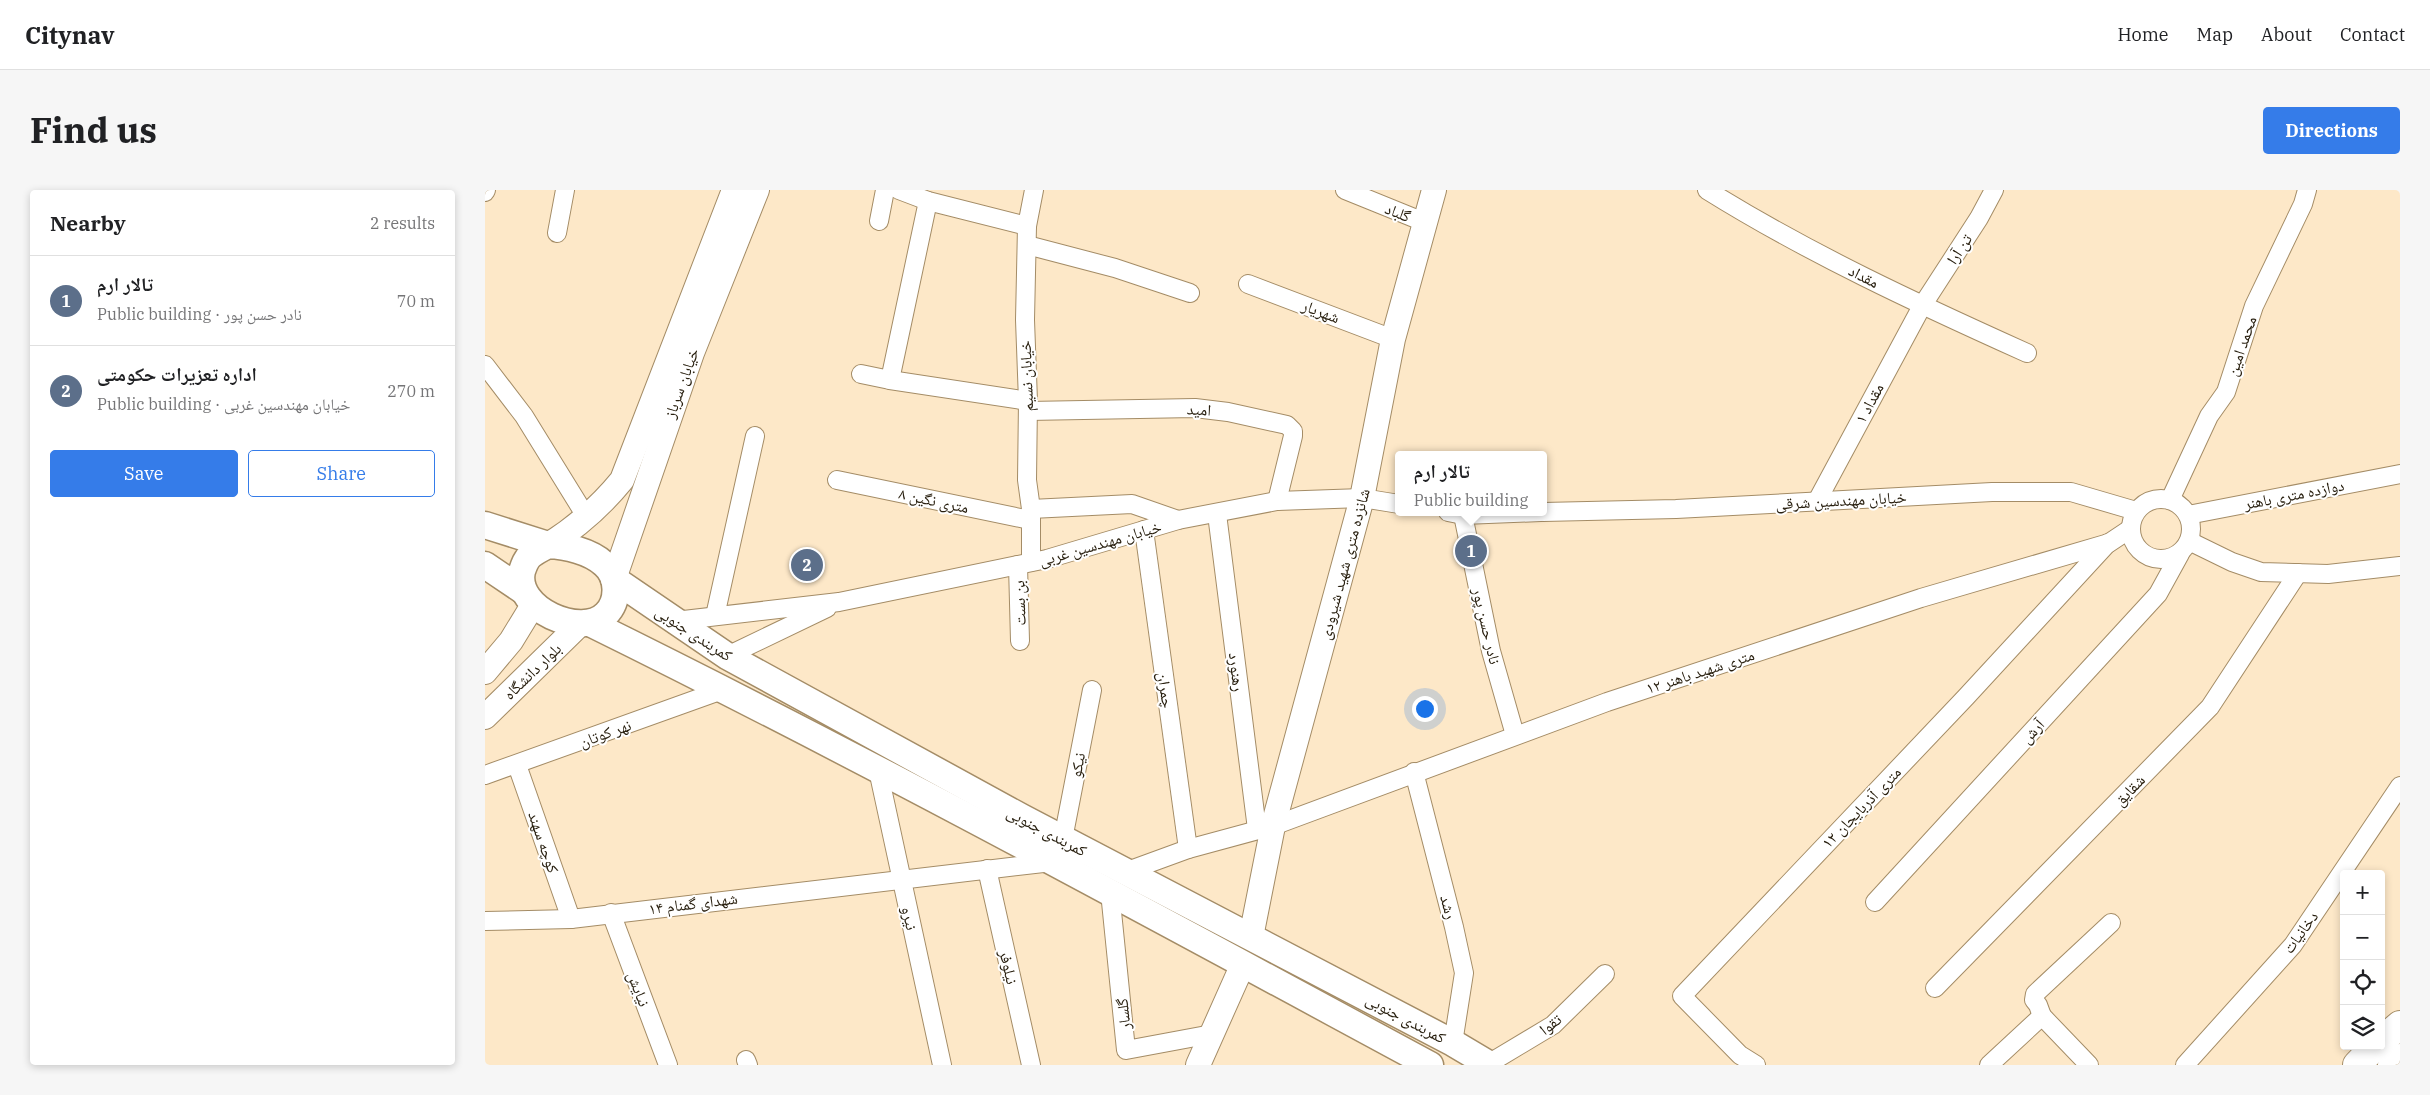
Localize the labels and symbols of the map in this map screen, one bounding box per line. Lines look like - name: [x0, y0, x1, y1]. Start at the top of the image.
- street label: گلباد: [1382, 198, 1414, 226]
- street label: تن آرا: [1942, 230, 1977, 269]
- street label: مقداد: [1845, 260, 1883, 292]
- street label: شهریار: [1298, 294, 1343, 327]
- street label: محمد امین: [2221, 313, 2262, 379]
- street label: خیابان نسیم: [1015, 340, 1038, 412]
- street label: خیابان سرباز: [659, 345, 704, 422]
- street label: مقداد ۱: [1850, 380, 1888, 426]
- street label: امید: [1186, 398, 1212, 420]
- street label: دوازده متری باهنر: [2241, 474, 2346, 515]
- street label: ۸ متری نگین: [897, 483, 971, 518]
- street label: شانزده متری شهید شیرودی: [1314, 486, 1375, 642]
- street label: خیابان مهندسین شرقی: [1775, 487, 1907, 514]
- street label: خیابان مهندسین غربی: [1036, 516, 1164, 571]
- pin: 1: [1455, 532, 1487, 570]
- pin: 2: [791, 546, 823, 584]
- street label: بن بست: [1008, 580, 1031, 626]
- street label: نادر حسن پور: [1467, 585, 1506, 666]
- street label: کمربندی جنوبی: [651, 601, 737, 666]
- street label: بلوار دانشگاه: [499, 638, 565, 704]
- street label: ۱۲ متری شهید باهنر: [1643, 644, 1757, 699]
- street label: رهنورد: [1225, 651, 1249, 693]
- street label: چمران: [1153, 671, 1178, 710]
- your location: [1412, 696, 1438, 722]
- street label: نهر کوتان: [576, 714, 634, 753]
- street label: آرش: [2016, 714, 2050, 748]
- street label: نیکو: [1065, 751, 1089, 779]
- street label: ۱۲ متری آذربایجان: [1817, 762, 1906, 853]
- street label: شقایق: [2109, 770, 2150, 811]
- street label: کمربندی جنوبی: [1003, 802, 1091, 861]
- street label: کوچه سهند: [524, 808, 564, 876]
- street label: ۱۴ شهدای گمنام: [647, 888, 739, 919]
- street label: رشد: [1436, 893, 1462, 921]
- street label: نیرو: [898, 904, 922, 932]
- street label: دخانیات: [2278, 907, 2322, 957]
- street label: نیلوفر: [995, 947, 1023, 986]
- street label: نیایش: [622, 969, 655, 1010]
- street label: کمربندی جنوبی: [1362, 989, 1450, 1048]
- street label: گلسار: [1111, 997, 1135, 1032]
- street label: تقوا: [1535, 1009, 1565, 1039]

